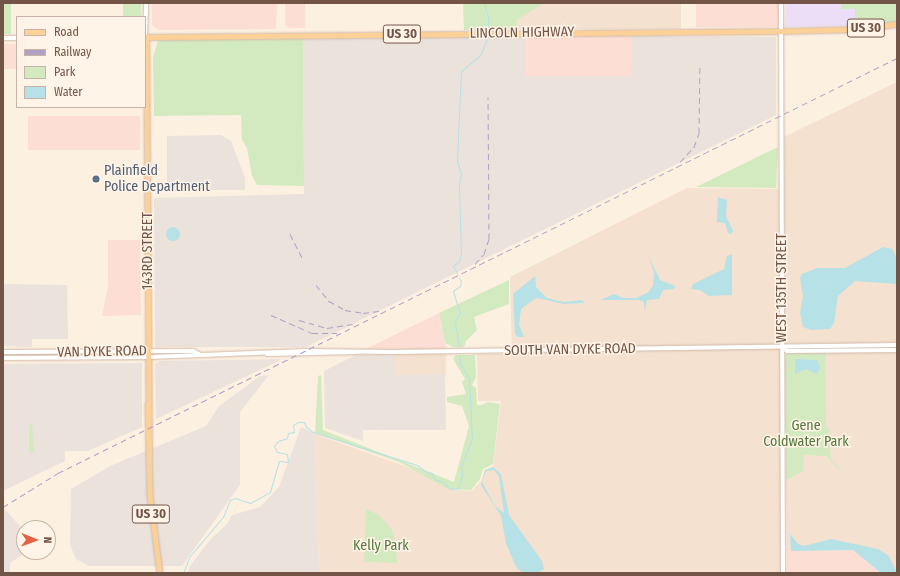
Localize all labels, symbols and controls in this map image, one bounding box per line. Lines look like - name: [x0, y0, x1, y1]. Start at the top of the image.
- legend: [16, 16, 146, 108]
- road number: US 30: [846, 17, 886, 39]
- road number: US 30: [382, 23, 422, 45]
- street label: LINCOLN HIGHWAY: [469, 24, 575, 42]
- text: Road: [54, 25, 79, 39]
- text: Railway: [54, 45, 91, 59]
- text: Park: [54, 65, 75, 79]
- text: Water: [54, 85, 82, 99]
- place label: Plainfield Police Department: [104, 163, 210, 196]
- marker: Plainfield Police Department: [91, 174, 101, 184]
- street label: 143RD STREET: [140, 212, 156, 290]
- street label: WEST 135TH STREET: [774, 233, 790, 343]
- street label: SOUTH VAN DYKE ROAD: [504, 340, 636, 360]
- street label: VAN DYKE ROAD: [57, 343, 147, 361]
- park label: Gene Coldwater Park: [763, 418, 849, 450]
- road number: US 30: [131, 503, 171, 525]
- north arrow: [16, 520, 56, 560]
- text: N: [41, 537, 54, 544]
- park label: Kelly Park: [353, 538, 409, 554]

